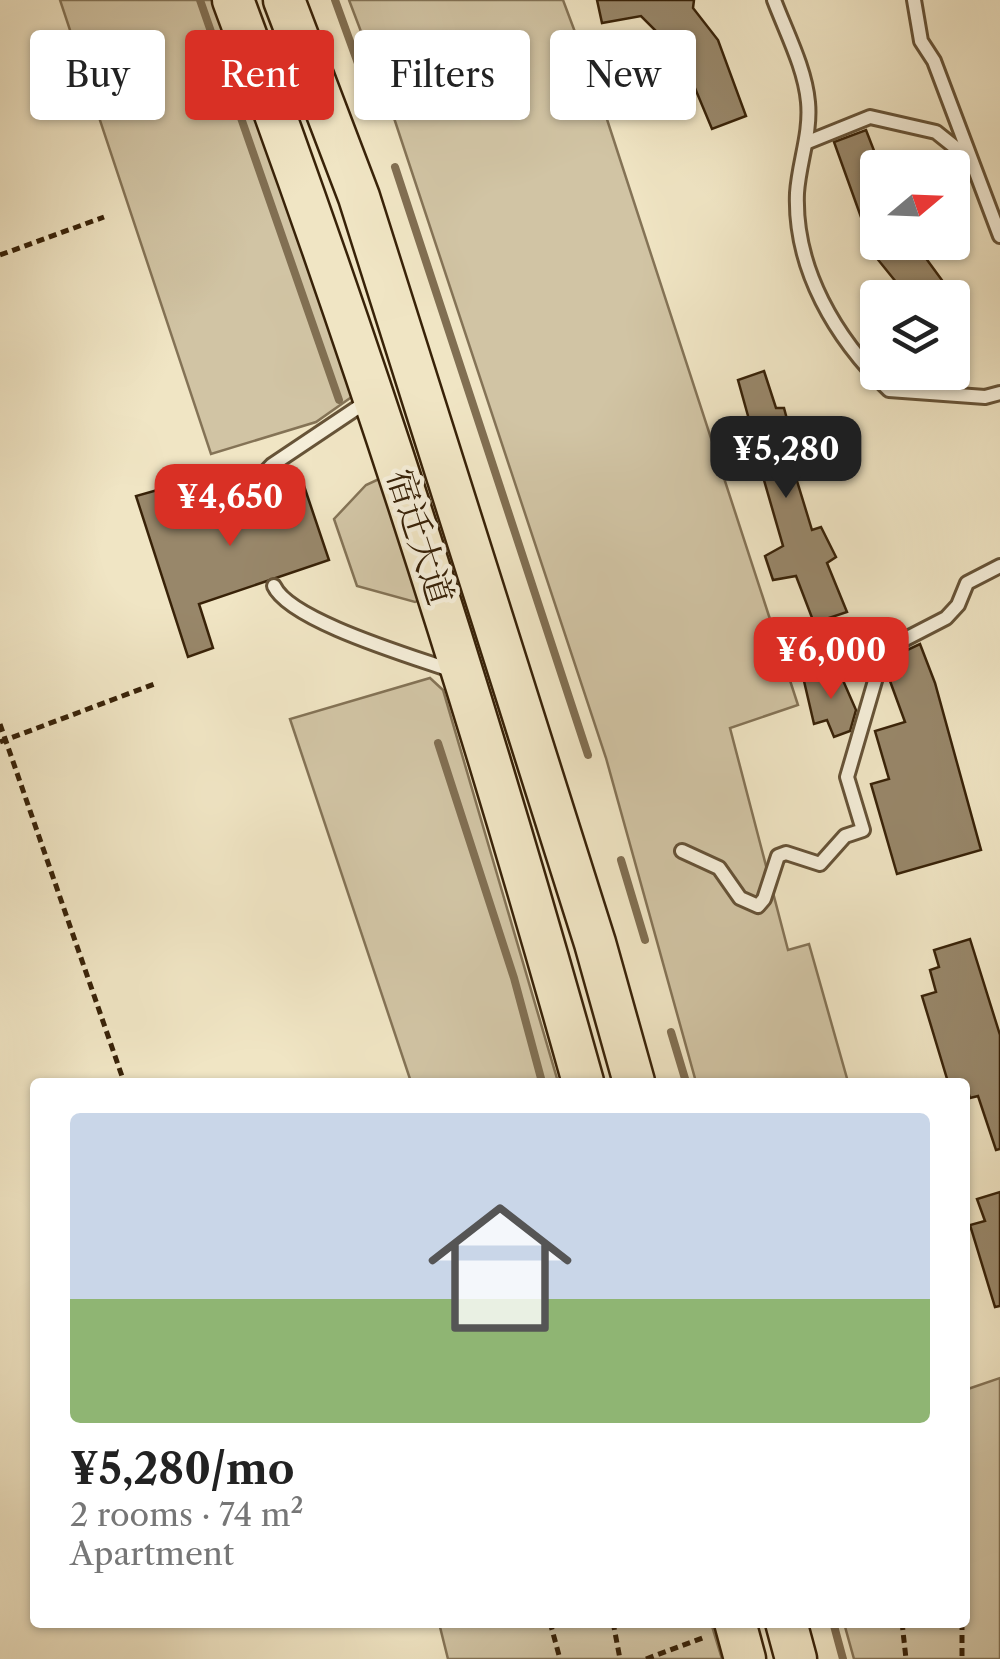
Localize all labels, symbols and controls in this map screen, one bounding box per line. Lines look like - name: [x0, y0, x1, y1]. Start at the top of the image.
- chip: Buy: [30, 30, 165, 120]
- chip: Rent: [185, 30, 334, 120]
- chip: Filters: [354, 30, 530, 120]
- chip: New: [550, 30, 696, 120]
- north arrow: [860, 150, 970, 260]
- map controls: [860, 150, 970, 390]
- button: layers: [860, 280, 970, 390]
- pin: ¥5,280: [705, 416, 867, 501]
- text: ¥5,280: [732, 429, 840, 468]
- pin: ¥4,650: [149, 464, 311, 549]
- street label: 宿迁大道: [378, 464, 463, 610]
- text: ¥4,650: [177, 477, 283, 516]
- pin: ¥6,000: [750, 617, 912, 702]
- text: ¥6,000: [776, 630, 886, 669]
- icon: home: [410, 1178, 590, 1358]
- text: ¥5,280/mo: [70, 1443, 295, 1495]
- text: 2 rooms · 74 m²: [70, 1495, 304, 1534]
- text: Apartment: [70, 1534, 234, 1573]

